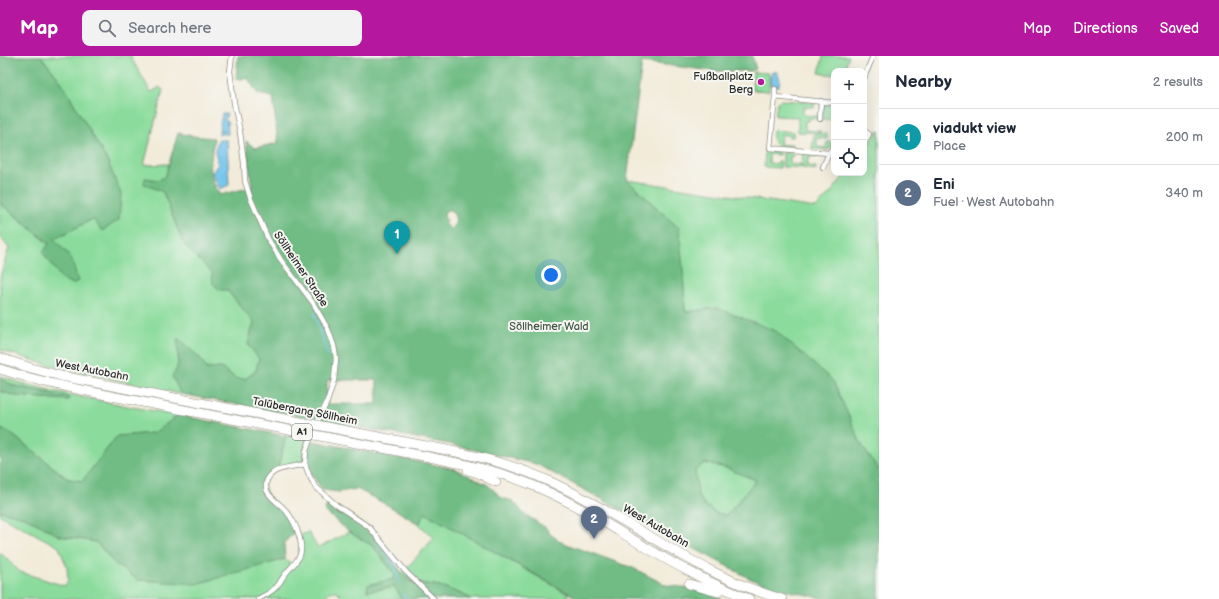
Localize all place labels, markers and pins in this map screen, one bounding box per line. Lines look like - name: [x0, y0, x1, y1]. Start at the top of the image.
- place label: Fußballplatz Berg: [693, 70, 754, 96]
- marker: Fußballplatz Berg: [756, 77, 766, 87]
- pin: 1: [384, 221, 410, 254]
- pin: 2: [581, 506, 607, 539]

